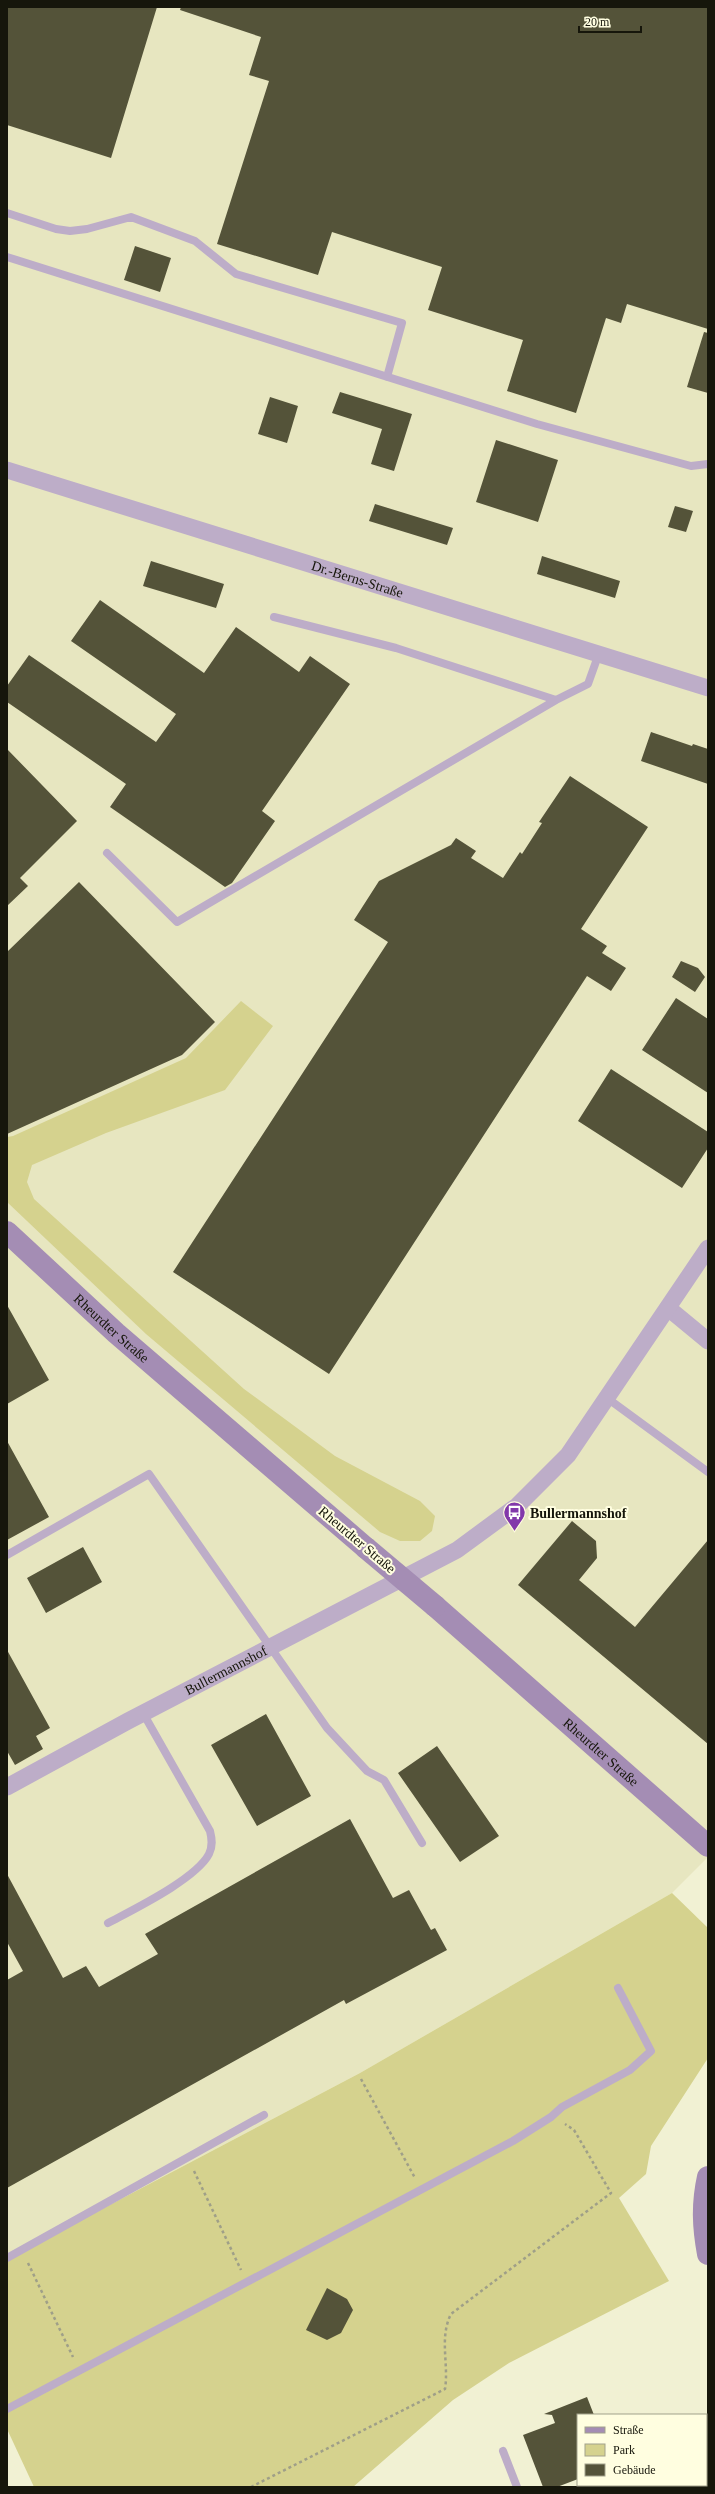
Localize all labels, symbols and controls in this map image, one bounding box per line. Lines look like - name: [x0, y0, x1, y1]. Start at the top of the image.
- scale bar: [579, 8, 641, 34]
- text: 20 m: [585, 15, 610, 29]
- street label: Dr.-Berns-Straße: [310, 558, 405, 600]
- street label: Rheurdter Straße: [71, 1291, 152, 1365]
- bus stop icon: Bullermannshof: [502, 1500, 528, 1533]
- street label: Rheurdter Straße: [316, 1504, 398, 1576]
- place label: Bullermannshof: [530, 1506, 627, 1521]
- street label: Bullermannshof: [182, 1643, 270, 1698]
- street label: Rheurdter Straße: [560, 1715, 642, 1789]
- legend: [577, 2414, 707, 2486]
- text: Straße: [613, 2423, 644, 2437]
- text: Park: [613, 2443, 635, 2457]
- text: Gebäude: [613, 2463, 656, 2477]

